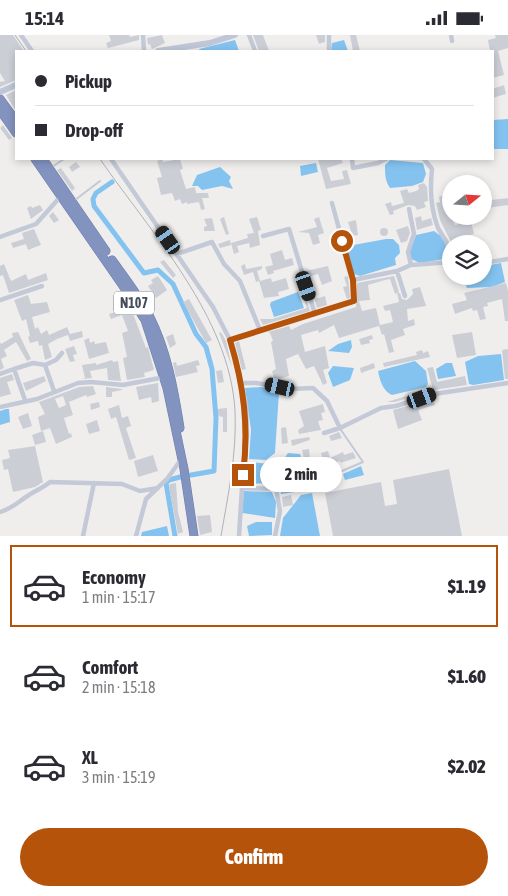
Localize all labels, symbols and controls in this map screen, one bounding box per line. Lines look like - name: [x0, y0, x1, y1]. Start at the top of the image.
- text: 15:14: [25, 7, 64, 29]
- text: Pickup: [65, 70, 112, 92]
- text: Drop-off: [65, 119, 123, 141]
- north arrow: [442, 175, 492, 225]
- map controls: [442, 175, 492, 285]
- car: [153, 223, 182, 257]
- route start: [331, 230, 353, 252]
- button: layers: [442, 235, 492, 285]
- car: [294, 269, 317, 303]
- road number: N107: [114, 291, 154, 315]
- car: [263, 376, 296, 398]
- car: [405, 386, 438, 410]
- callout: 2 min: [260, 457, 343, 493]
- route end: [232, 464, 254, 486]
- text: 2 min: [285, 465, 317, 483]
- icon: car: [22, 564, 67, 609]
- text: Economy: [82, 566, 146, 588]
- text: $1.19: [448, 575, 486, 597]
- text: 1 min · 15:17: [82, 588, 155, 606]
- icon: car: [22, 654, 67, 699]
- text: Comfort: [82, 656, 138, 678]
- text: $1.60: [448, 665, 486, 687]
- text: 2 min · 15:18: [82, 678, 155, 696]
- icon: car: [22, 744, 67, 789]
- text: XL: [82, 746, 98, 768]
- text: $2.02: [448, 755, 486, 777]
- text: 3 min · 15:19: [82, 768, 155, 786]
- button: Confirm: [20, 828, 488, 886]

